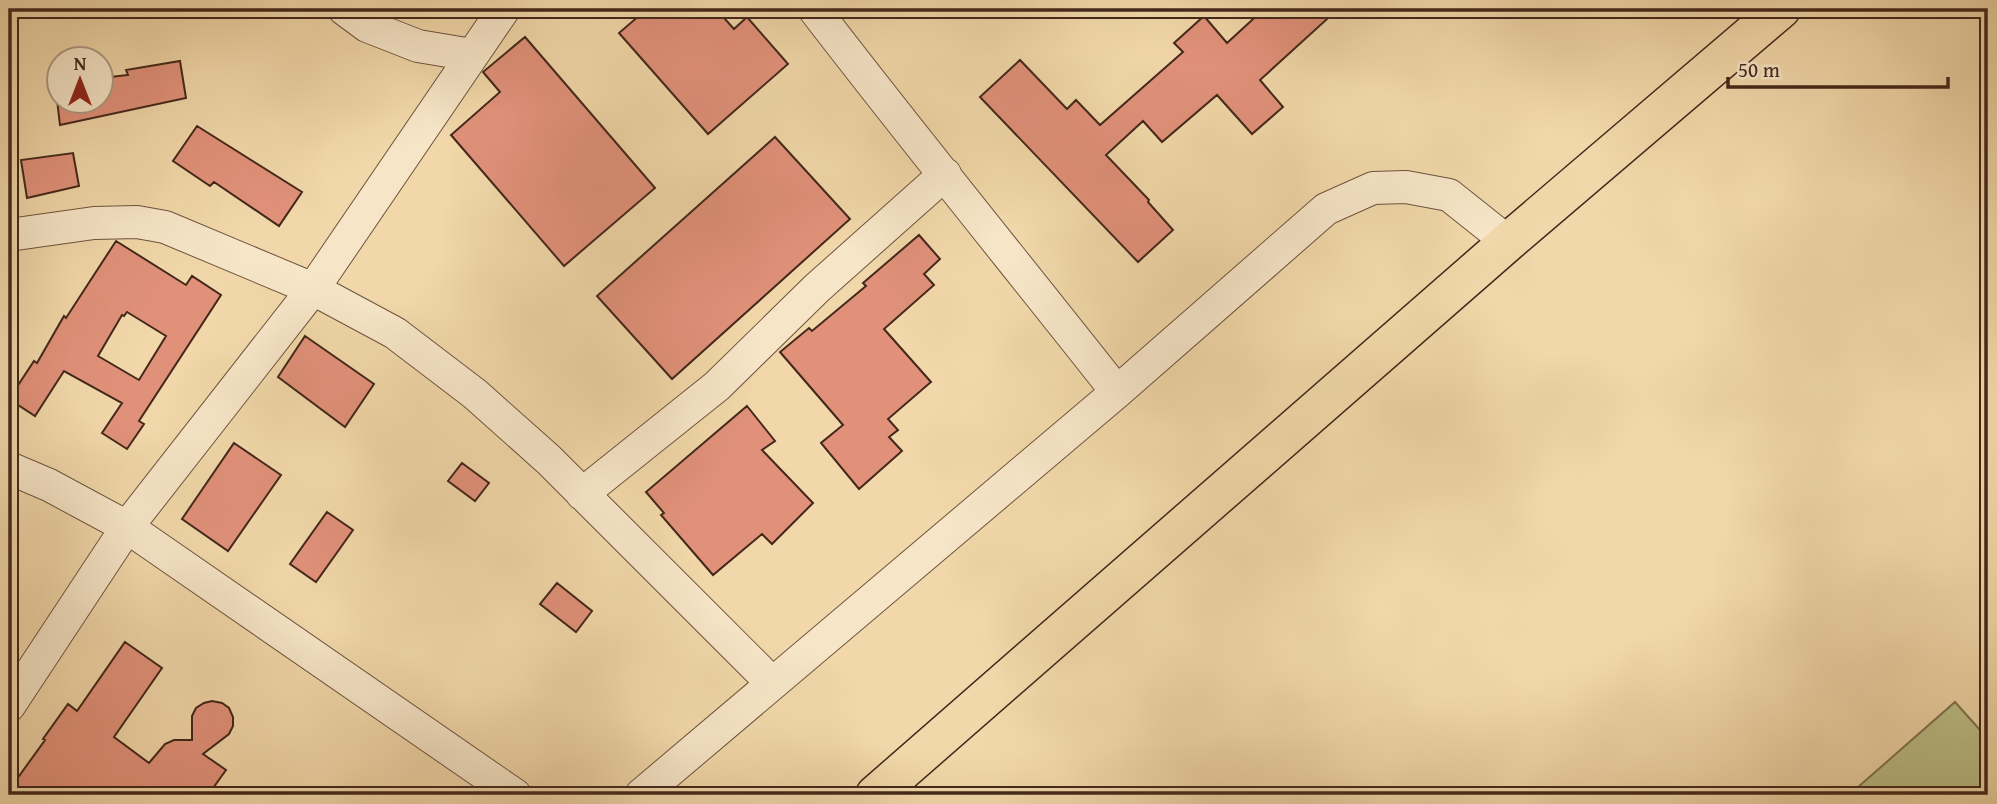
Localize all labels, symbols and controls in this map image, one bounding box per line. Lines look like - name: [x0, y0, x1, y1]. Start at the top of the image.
- north arrow: [46, 46, 116, 116]
- scale bar: [1728, 46, 1948, 90]
- text: N: [74, 49, 87, 77]
- text: 50 m: [1738, 54, 1780, 85]

